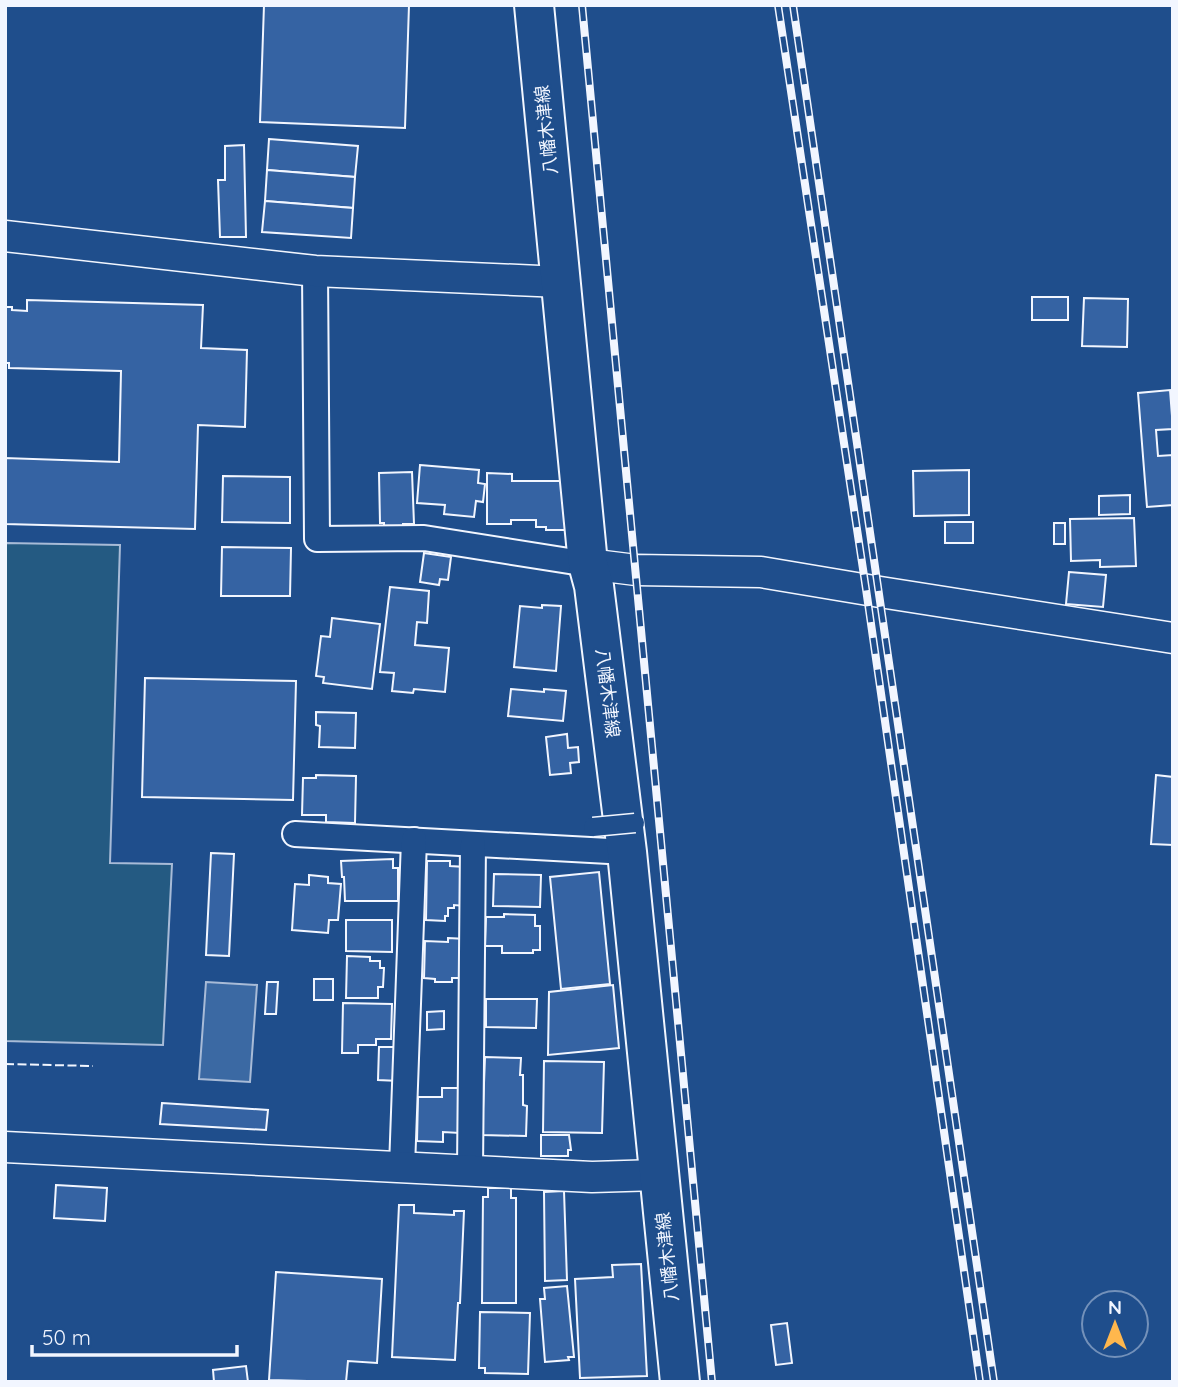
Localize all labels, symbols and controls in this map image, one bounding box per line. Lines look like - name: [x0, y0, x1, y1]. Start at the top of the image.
- street label: 八幡木津線: [530, 84, 562, 176]
- street label: 八幡木津線: [591, 647, 625, 739]
- street label: 八幡木津線: [651, 1211, 683, 1303]
- north arrow: [1080, 1289, 1150, 1359]
- text: N: [1108, 1295, 1122, 1319]
- scale bar: [32, 1314, 236, 1358]
- text: 50 m: [42, 1324, 91, 1350]

